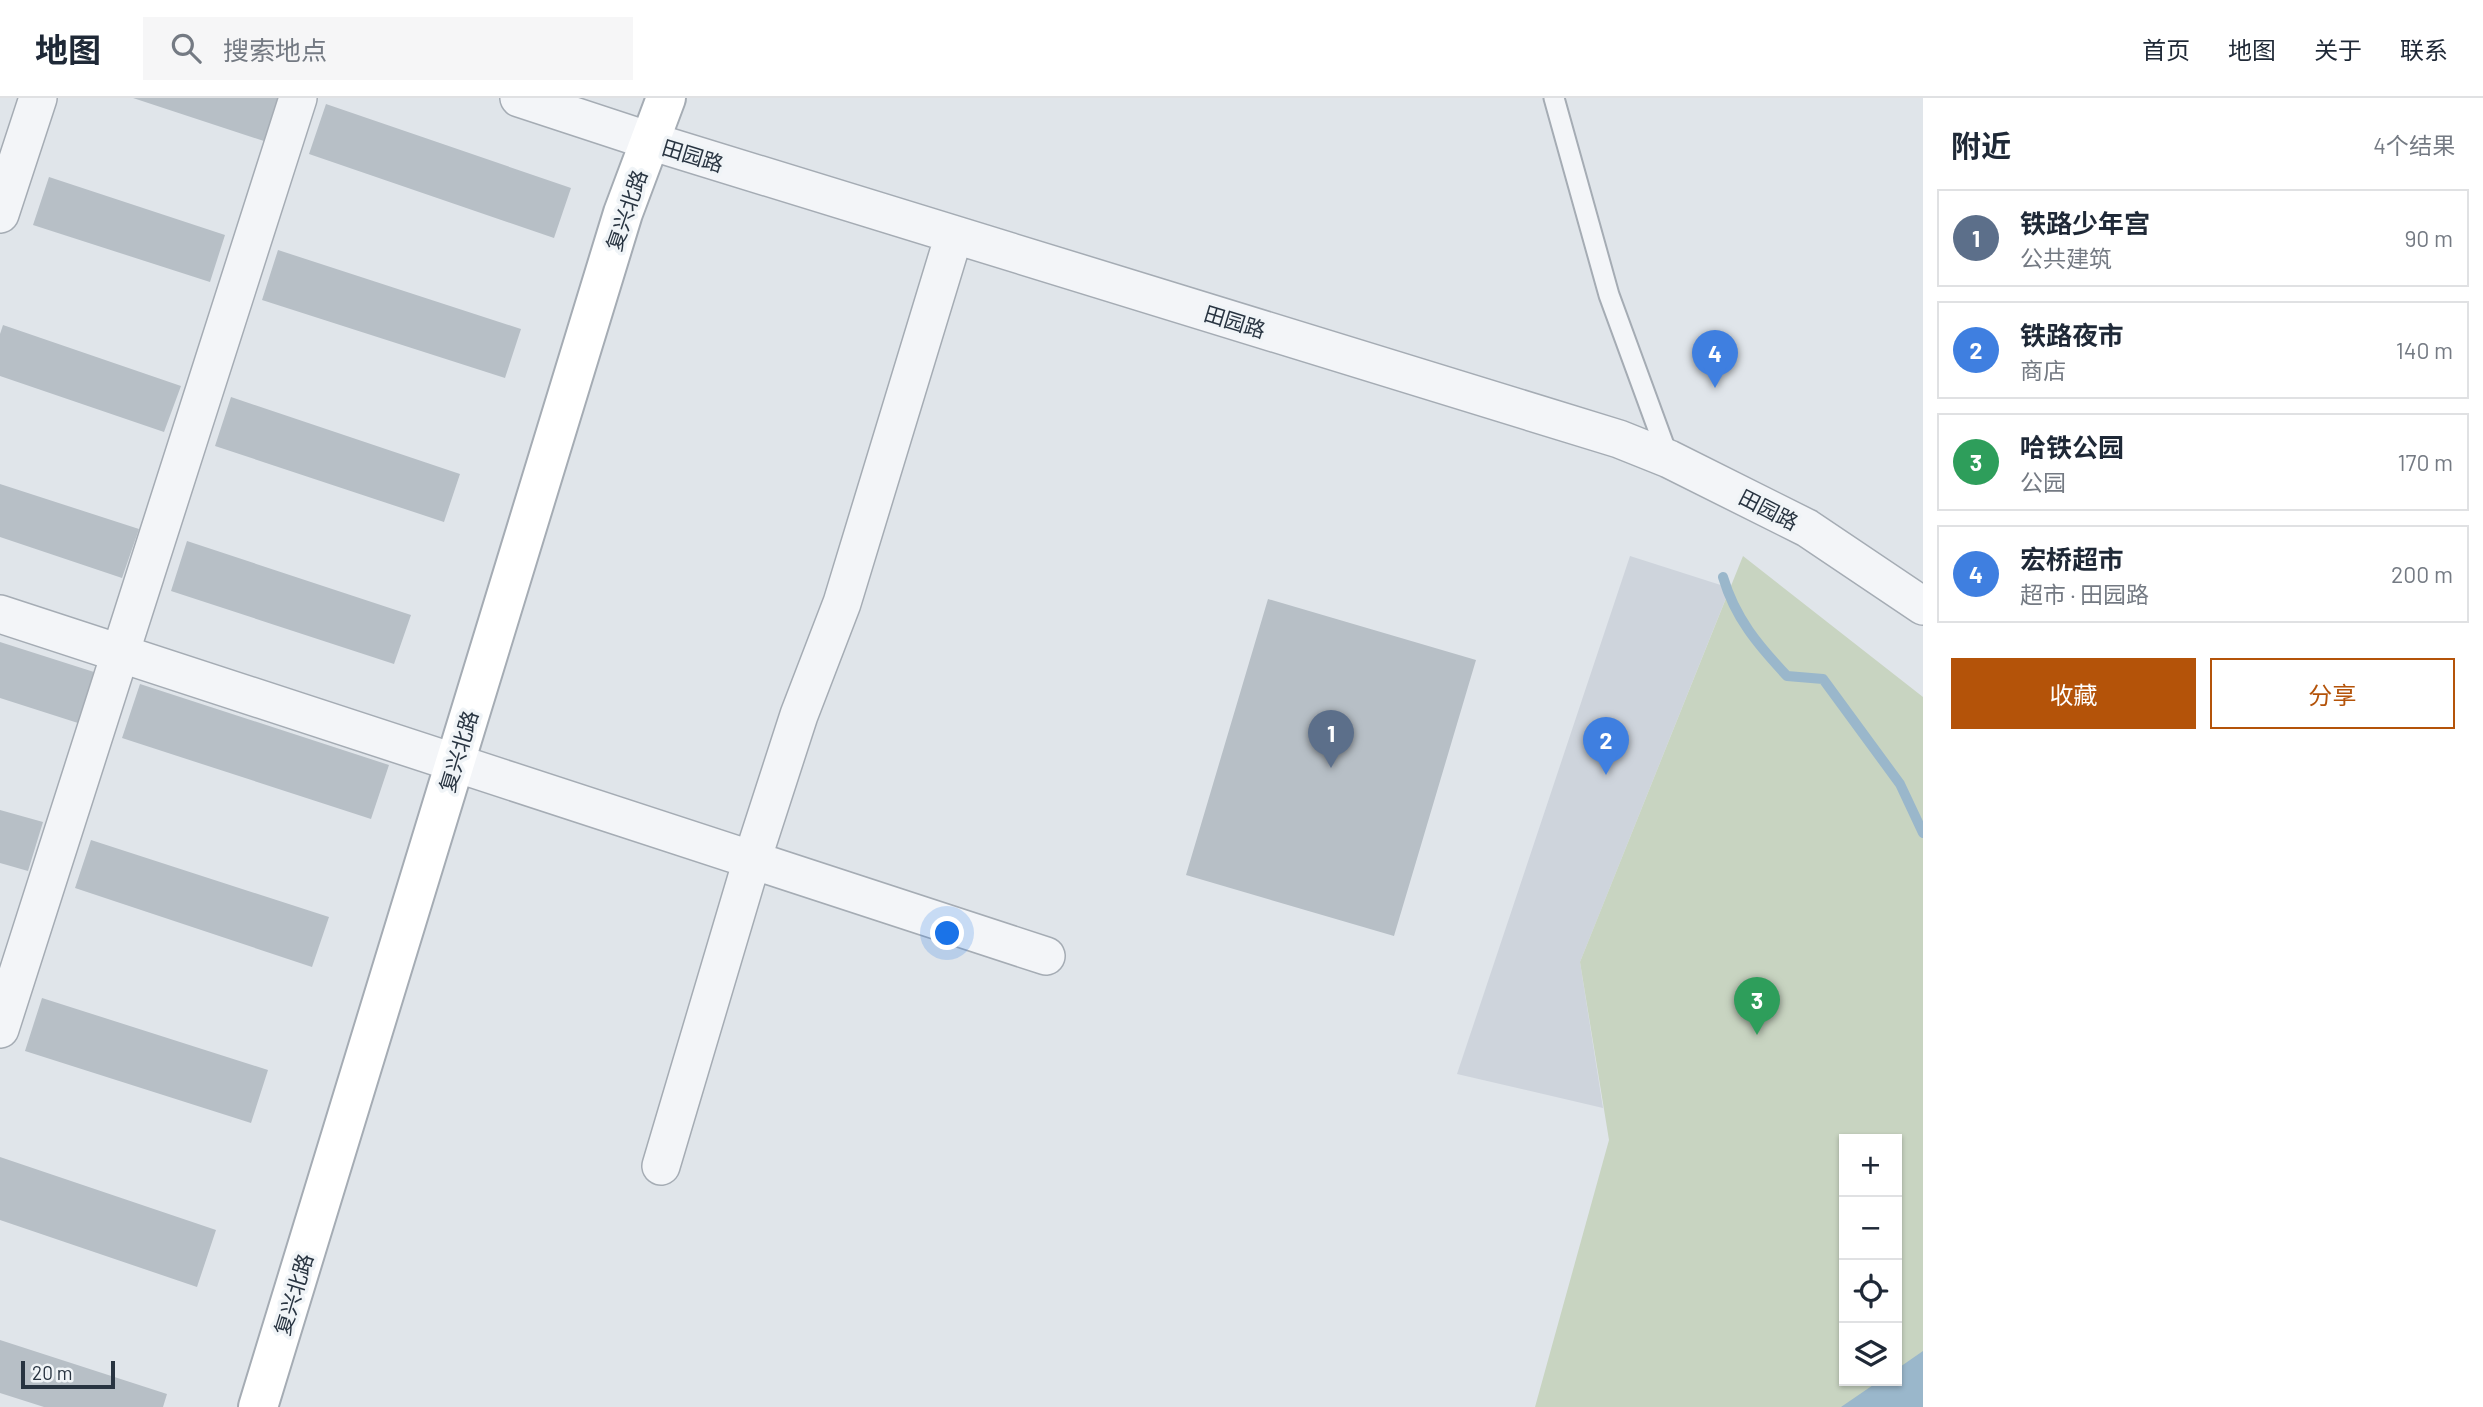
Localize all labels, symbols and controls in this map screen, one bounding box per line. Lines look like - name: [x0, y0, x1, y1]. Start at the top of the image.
- search box: [143, 17, 633, 80]
- text: 地图: [35, 29, 101, 69]
- icon: search: [167, 29, 205, 67]
- text: 搜索地点: [223, 34, 327, 65]
- text: 首页: [2142, 35, 2190, 64]
- text: 地图: [2228, 35, 2276, 64]
- text: 关于: [2314, 35, 2362, 64]
- text: 联系: [2400, 35, 2448, 64]
- text: 附近: [1951, 127, 2011, 163]
- text: 4个结果: [2373, 131, 2455, 159]
- street label: 田园路: [659, 134, 727, 176]
- street label: 复兴北路: [601, 166, 651, 254]
- text: 铁路少年宫: [2020, 207, 2150, 238]
- text: 1: [1972, 224, 1980, 252]
- text: 90 m: [2404, 224, 2453, 252]
- text: 公共建筑: [2020, 244, 2112, 272]
- street label: 田园路: [1201, 300, 1269, 342]
- text: 铁路夜市: [2020, 319, 2124, 350]
- pin: 4: [1692, 330, 1738, 388]
- text: 2: [1970, 336, 1982, 364]
- text: 140 m: [2396, 336, 2453, 364]
- text: 商店: [2020, 356, 2066, 384]
- text: 哈铁公园: [2020, 431, 2124, 462]
- text: 3: [1970, 448, 1982, 476]
- text: 170 m: [2397, 448, 2453, 476]
- text: 公园: [2020, 468, 2066, 496]
- street label: 田园路: [1735, 484, 1803, 534]
- text: 宏桥超市: [2020, 543, 2124, 574]
- text: 4: [1969, 560, 1983, 588]
- text: 200 m: [2391, 560, 2453, 588]
- text: 超市 · 田园路: [2020, 580, 2149, 608]
- button: 收藏: [1951, 658, 2196, 729]
- button: 分享: [2210, 658, 2455, 729]
- street label: 复兴北路: [434, 707, 482, 795]
- pin: 1: [1308, 710, 1354, 768]
- pin: 2: [1583, 717, 1629, 775]
- your location: [930, 916, 964, 950]
- pin: 3: [1734, 977, 1780, 1035]
- map controls: [1839, 1134, 1902, 1386]
- button: +: [1839, 1134, 1902, 1197]
- button: −: [1839, 1197, 1902, 1260]
- street label: 复兴北路: [269, 1250, 317, 1338]
- button: locate: [1839, 1260, 1902, 1323]
- button: layers: [1839, 1323, 1902, 1386]
- scale bar: [21, 1358, 116, 1390]
- text: 20 m: [32, 1361, 72, 1384]

